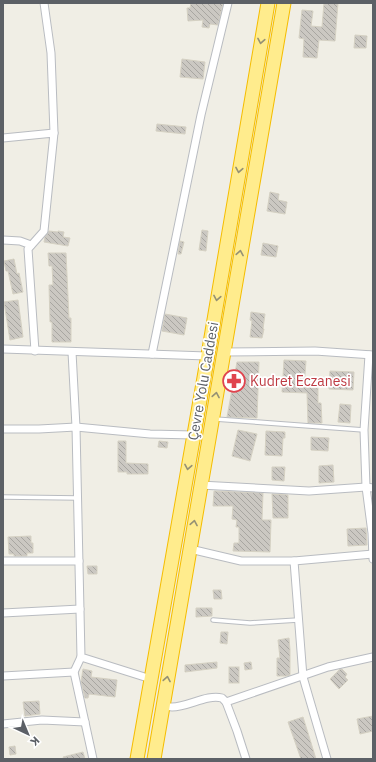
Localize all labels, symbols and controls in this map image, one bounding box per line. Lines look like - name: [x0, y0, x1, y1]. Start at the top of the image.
- one-way arrow: [257, 38, 266, 45]
- one-way arrow: [235, 166, 244, 173]
- one-way arrow: [236, 250, 244, 256]
- one-way arrow: [213, 295, 222, 301]
- street label: Çevre Yolu Caddesi: [184, 320, 222, 442]
- pharmacy icon: Kudret Eczanesi: [221, 368, 247, 394]
- place label: Kudret Eczanesi: [250, 372, 351, 390]
- one-way arrow: [211, 392, 220, 398]
- one-way arrow: [184, 464, 192, 470]
- one-way arrow: [189, 520, 198, 527]
- one-way arrow: [163, 676, 171, 682]
- north arrow: [8, 714, 48, 754]
- text: K: [27, 733, 43, 749]

